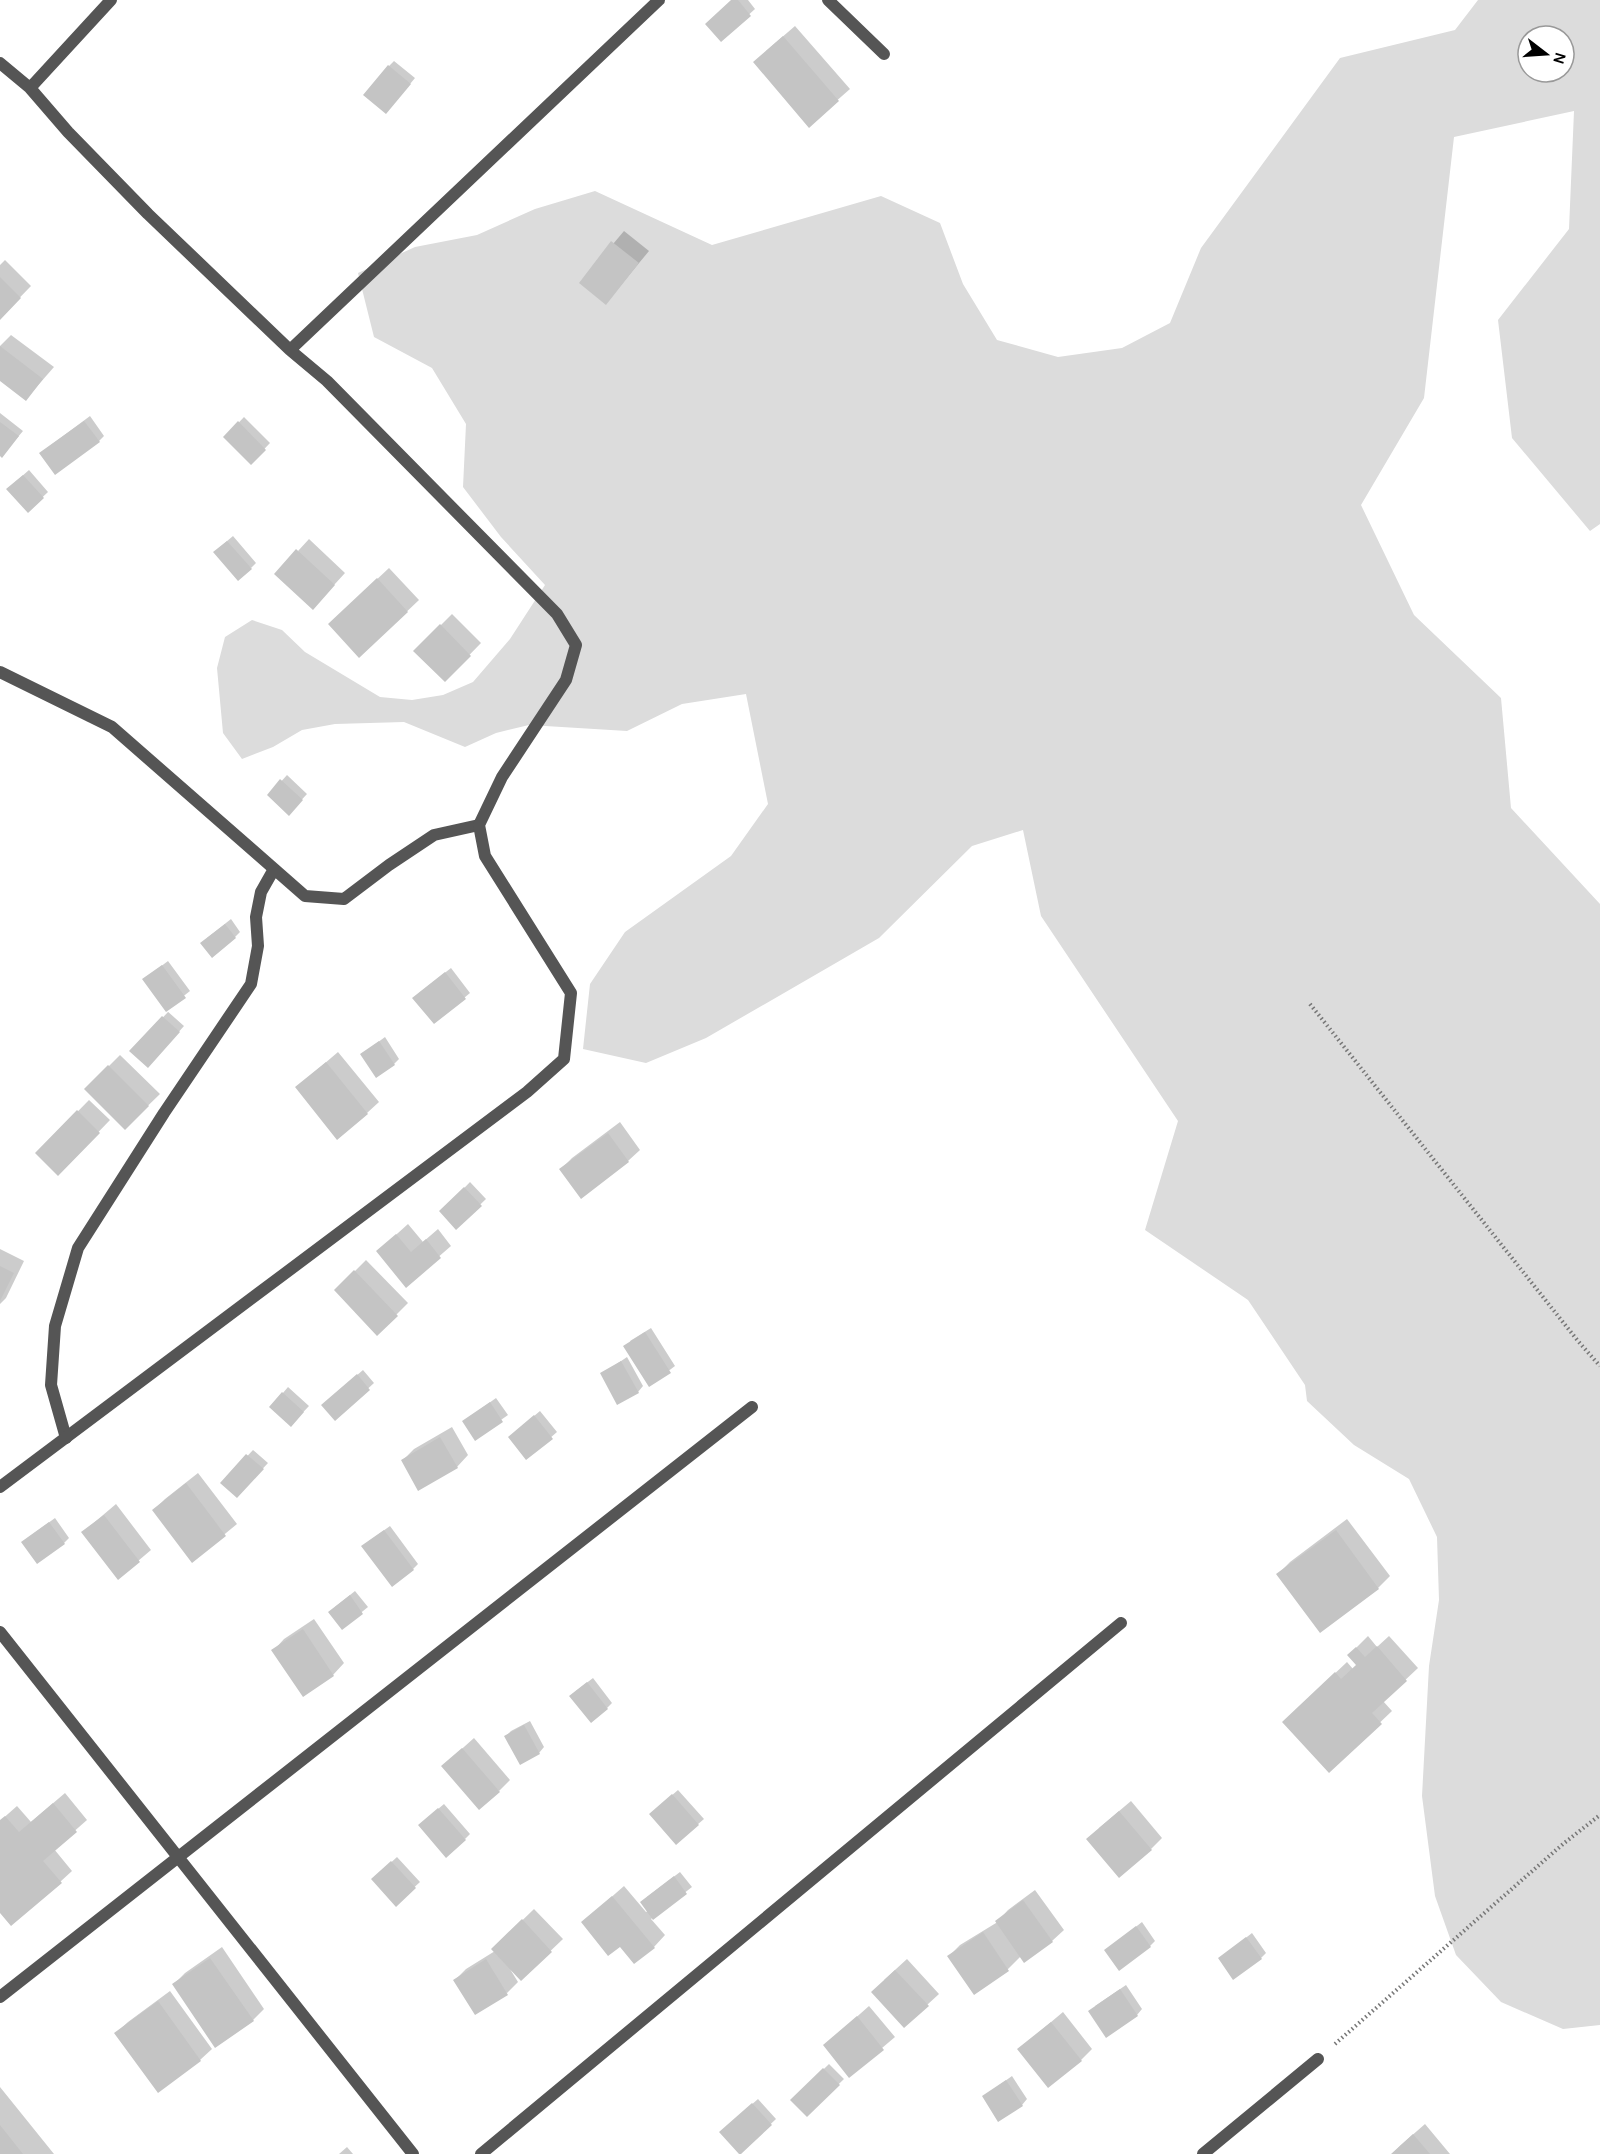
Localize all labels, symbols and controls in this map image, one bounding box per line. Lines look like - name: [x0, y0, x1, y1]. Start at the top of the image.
- north arrow: [1516, 24, 1576, 84]
- text: N: [1549, 50, 1571, 67]

